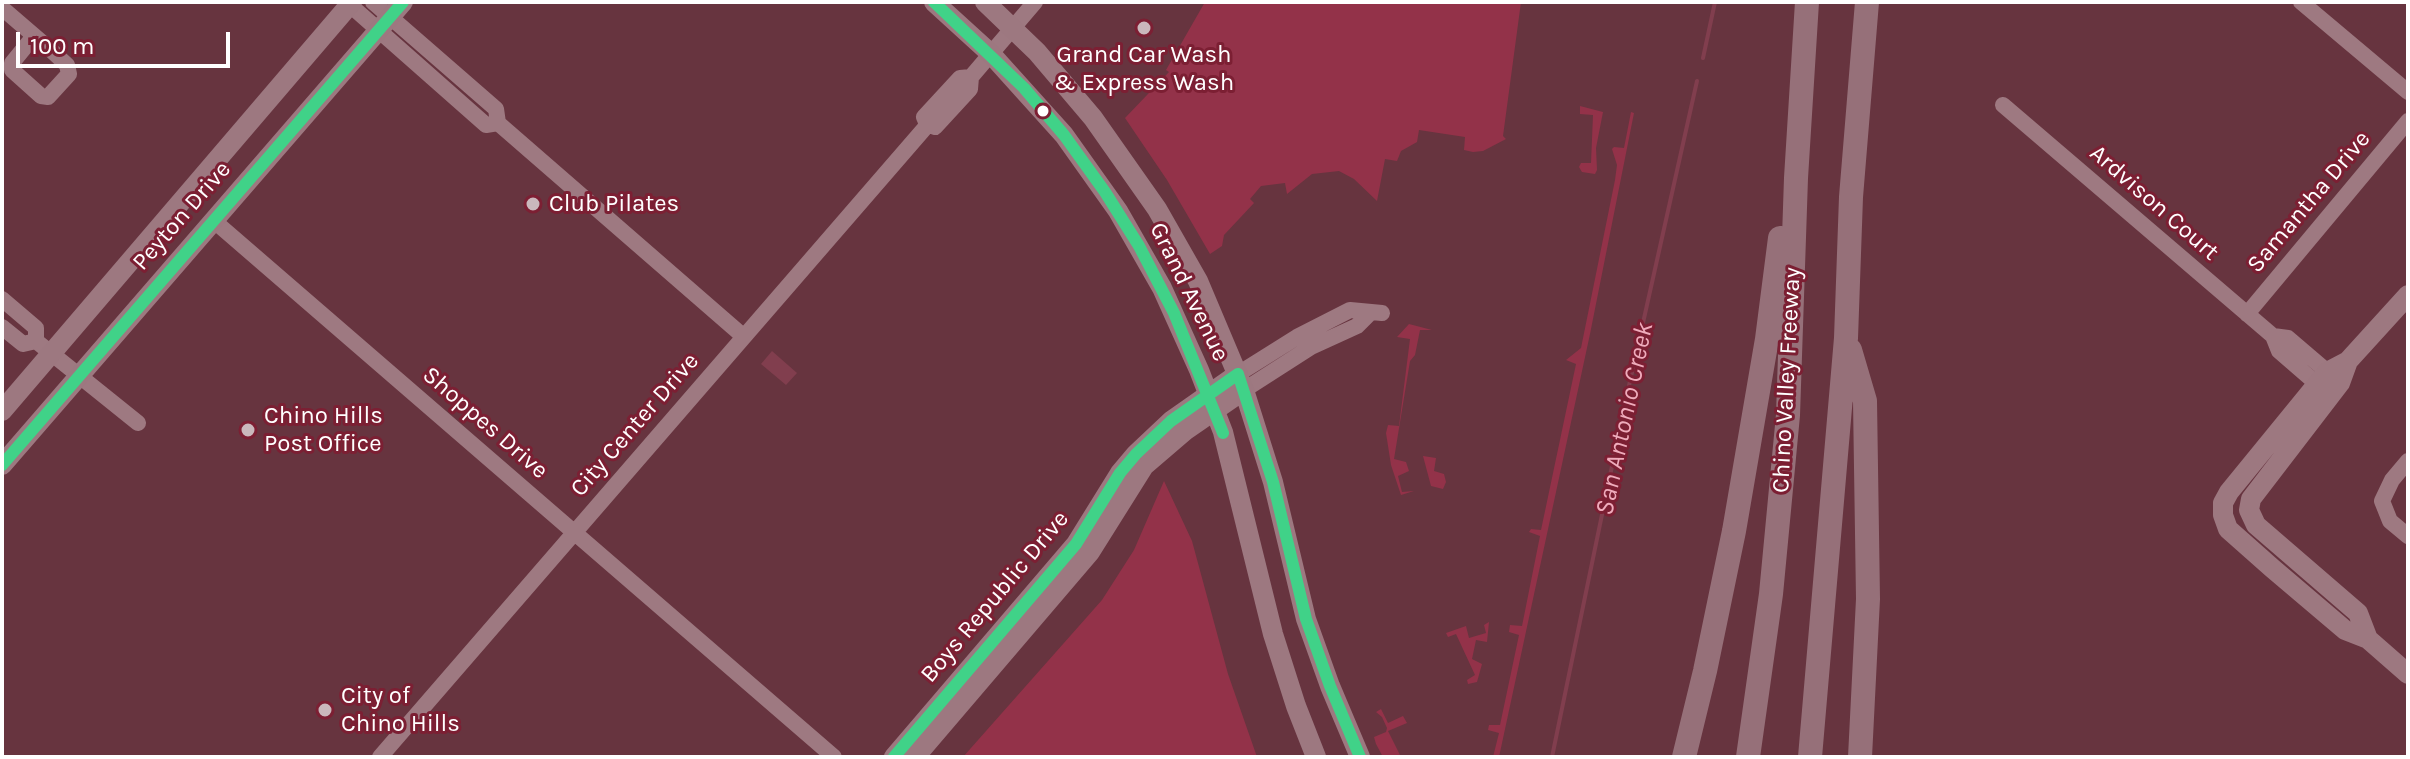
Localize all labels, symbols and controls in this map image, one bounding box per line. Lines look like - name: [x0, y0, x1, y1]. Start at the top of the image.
- scale bar: [20, 16, 234, 66]
- marker: Grand Car Wash & Express Wash: [1135, 19, 1153, 37]
- text: 100 m: [30, 32, 95, 60]
- place label: Grand Car Wash & Express Wash: [1054, 41, 1234, 97]
- unlabelled marker: [1035, 103, 1051, 119]
- street label: Samantha Drive: [2241, 125, 2377, 279]
- street label: Ardvison Court: [2083, 139, 2225, 267]
- street label: Peyton Drive: [127, 156, 237, 276]
- place label: Club Pilates: [549, 190, 679, 218]
- marker: Club Pilates: [524, 195, 542, 213]
- street label: Grand Avenue: [1143, 218, 1235, 366]
- street label: Chino Valley Freeway: [1767, 266, 1807, 494]
- water label: San Antonio Creek: [1589, 320, 1661, 518]
- street label: City Center Drive: [565, 347, 705, 503]
- street label: Shoppes Drive: [416, 361, 554, 485]
- place label: Chino Hills Post Office: [264, 402, 383, 458]
- marker: Chino Hills Post Office: [239, 421, 257, 439]
- street label: Boys Republic Drive: [915, 505, 1075, 689]
- place label: City of Chino Hills: [341, 682, 460, 738]
- marker: City of Chino Hills: [316, 701, 334, 719]

